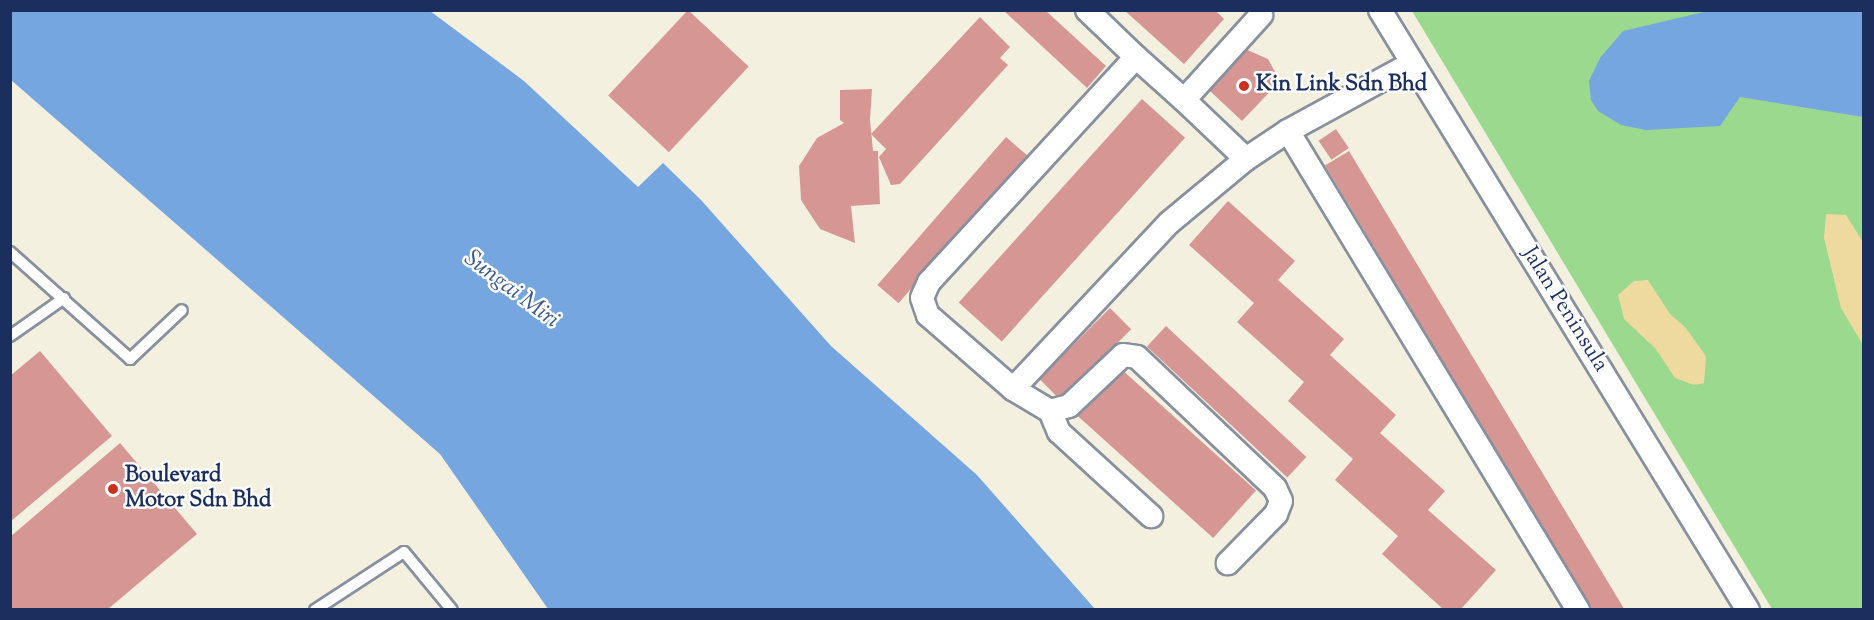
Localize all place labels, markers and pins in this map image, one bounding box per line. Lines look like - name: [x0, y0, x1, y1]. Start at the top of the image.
- place label: Kin Link Sdn Bhd: [1256, 73, 1427, 99]
- marker: Kin Link Sdn Bhd: [1237, 79, 1251, 93]
- place label: Boulevard Motor Sdn Bhd: [125, 463, 271, 514]
- marker: Boulevard Motor Sdn Bhd: [106, 482, 120, 496]

